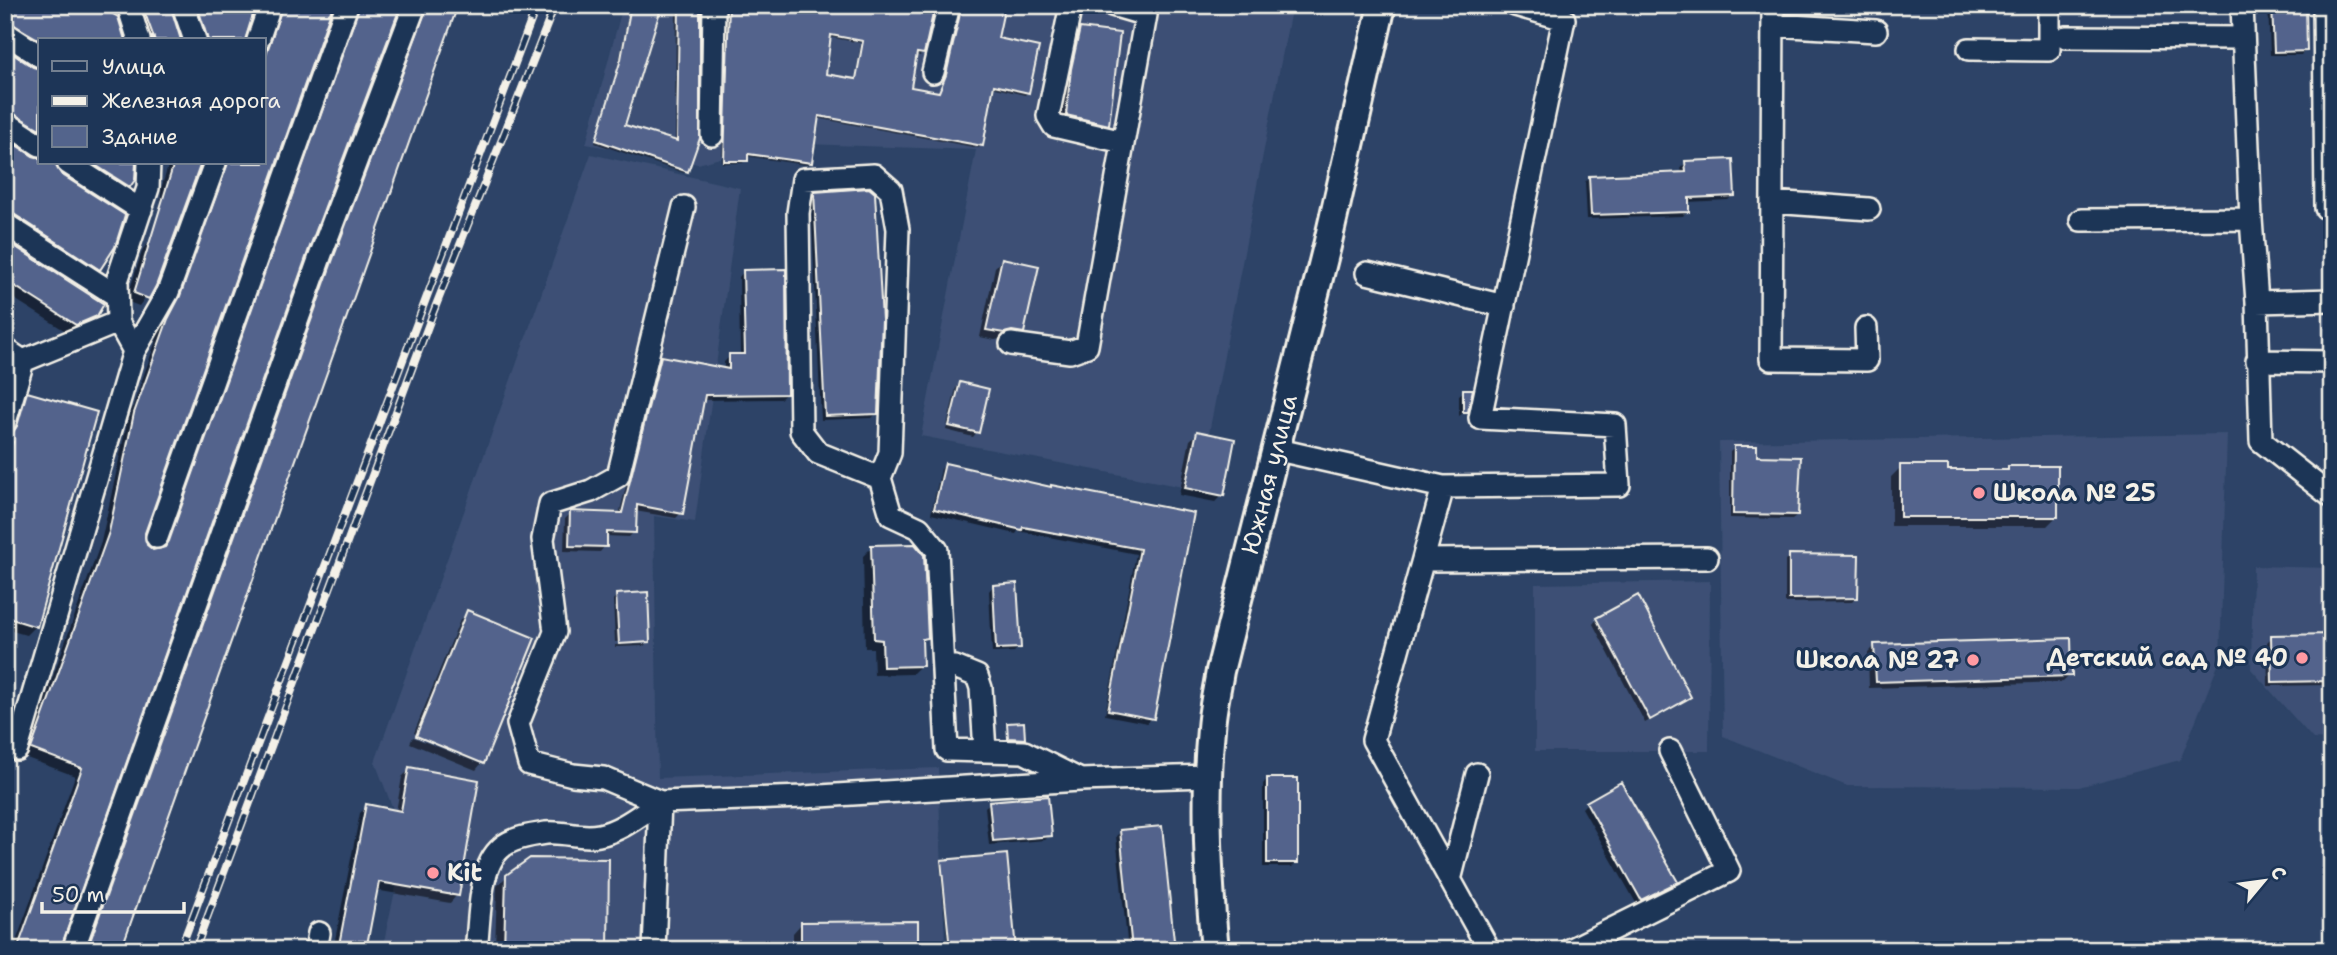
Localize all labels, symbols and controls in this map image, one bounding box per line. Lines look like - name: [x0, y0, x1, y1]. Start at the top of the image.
- legend: [38, 38, 266, 164]
- text: Улица: [102, 53, 165, 81]
- text: Железная дорога: [102, 87, 281, 115]
- text: Здание: [102, 123, 178, 151]
- street label: Южная улица: [1234, 391, 1305, 557]
- place label: Школа № 25: [1993, 477, 2156, 509]
- marker: Школа № 25: [1971, 485, 1987, 501]
- place label: Детский сад № 40: [2046, 642, 2288, 674]
- place label: Школа № 27: [1795, 644, 1959, 676]
- marker: Детский сад № 40: [2294, 650, 2310, 666]
- marker: Школа № 27: [1965, 652, 1981, 668]
- north arrow: [2228, 846, 2298, 916]
- place label: Kit: [447, 857, 483, 889]
- text: С: [2265, 862, 2292, 884]
- marker: Kit: [425, 865, 441, 881]
- scale bar: [42, 871, 184, 915]
- text: 50 m: [52, 881, 105, 909]

